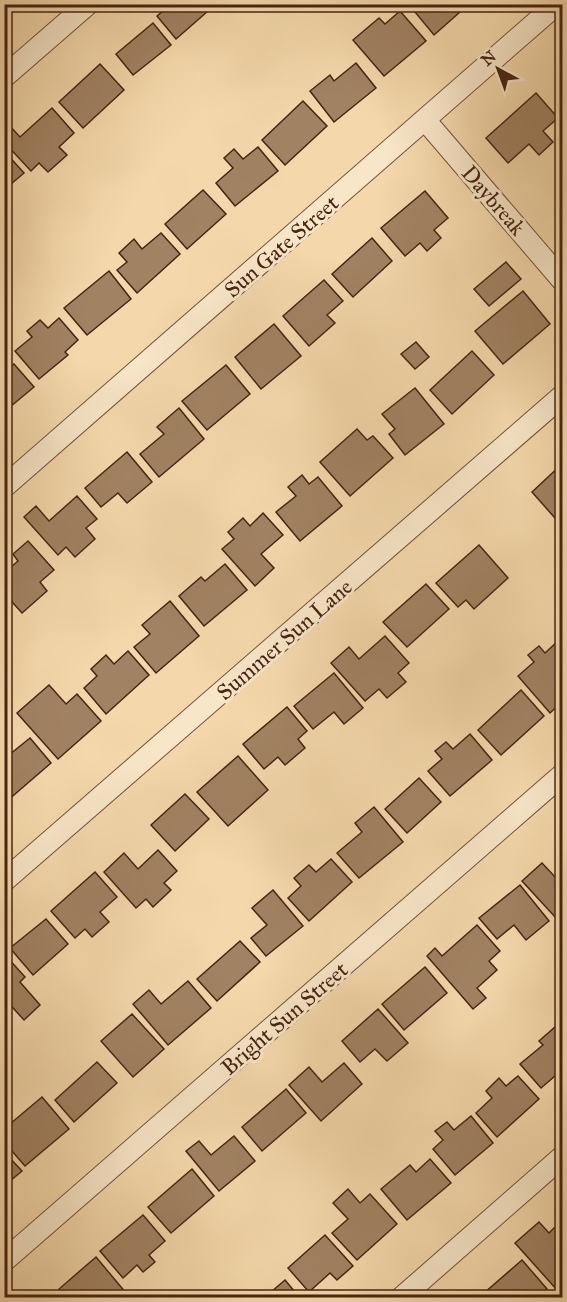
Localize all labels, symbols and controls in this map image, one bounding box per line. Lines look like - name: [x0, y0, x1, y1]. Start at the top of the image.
- north arrow: [468, 39, 528, 99]
- text: N: [477, 46, 500, 70]
- street label: Daybreak: [456, 160, 532, 241]
- street label: Sun Gate Street: [219, 189, 344, 303]
- street label: Summer Sun Lane: [211, 573, 358, 706]
- street label: Bright Sun Street: [215, 956, 353, 1081]

